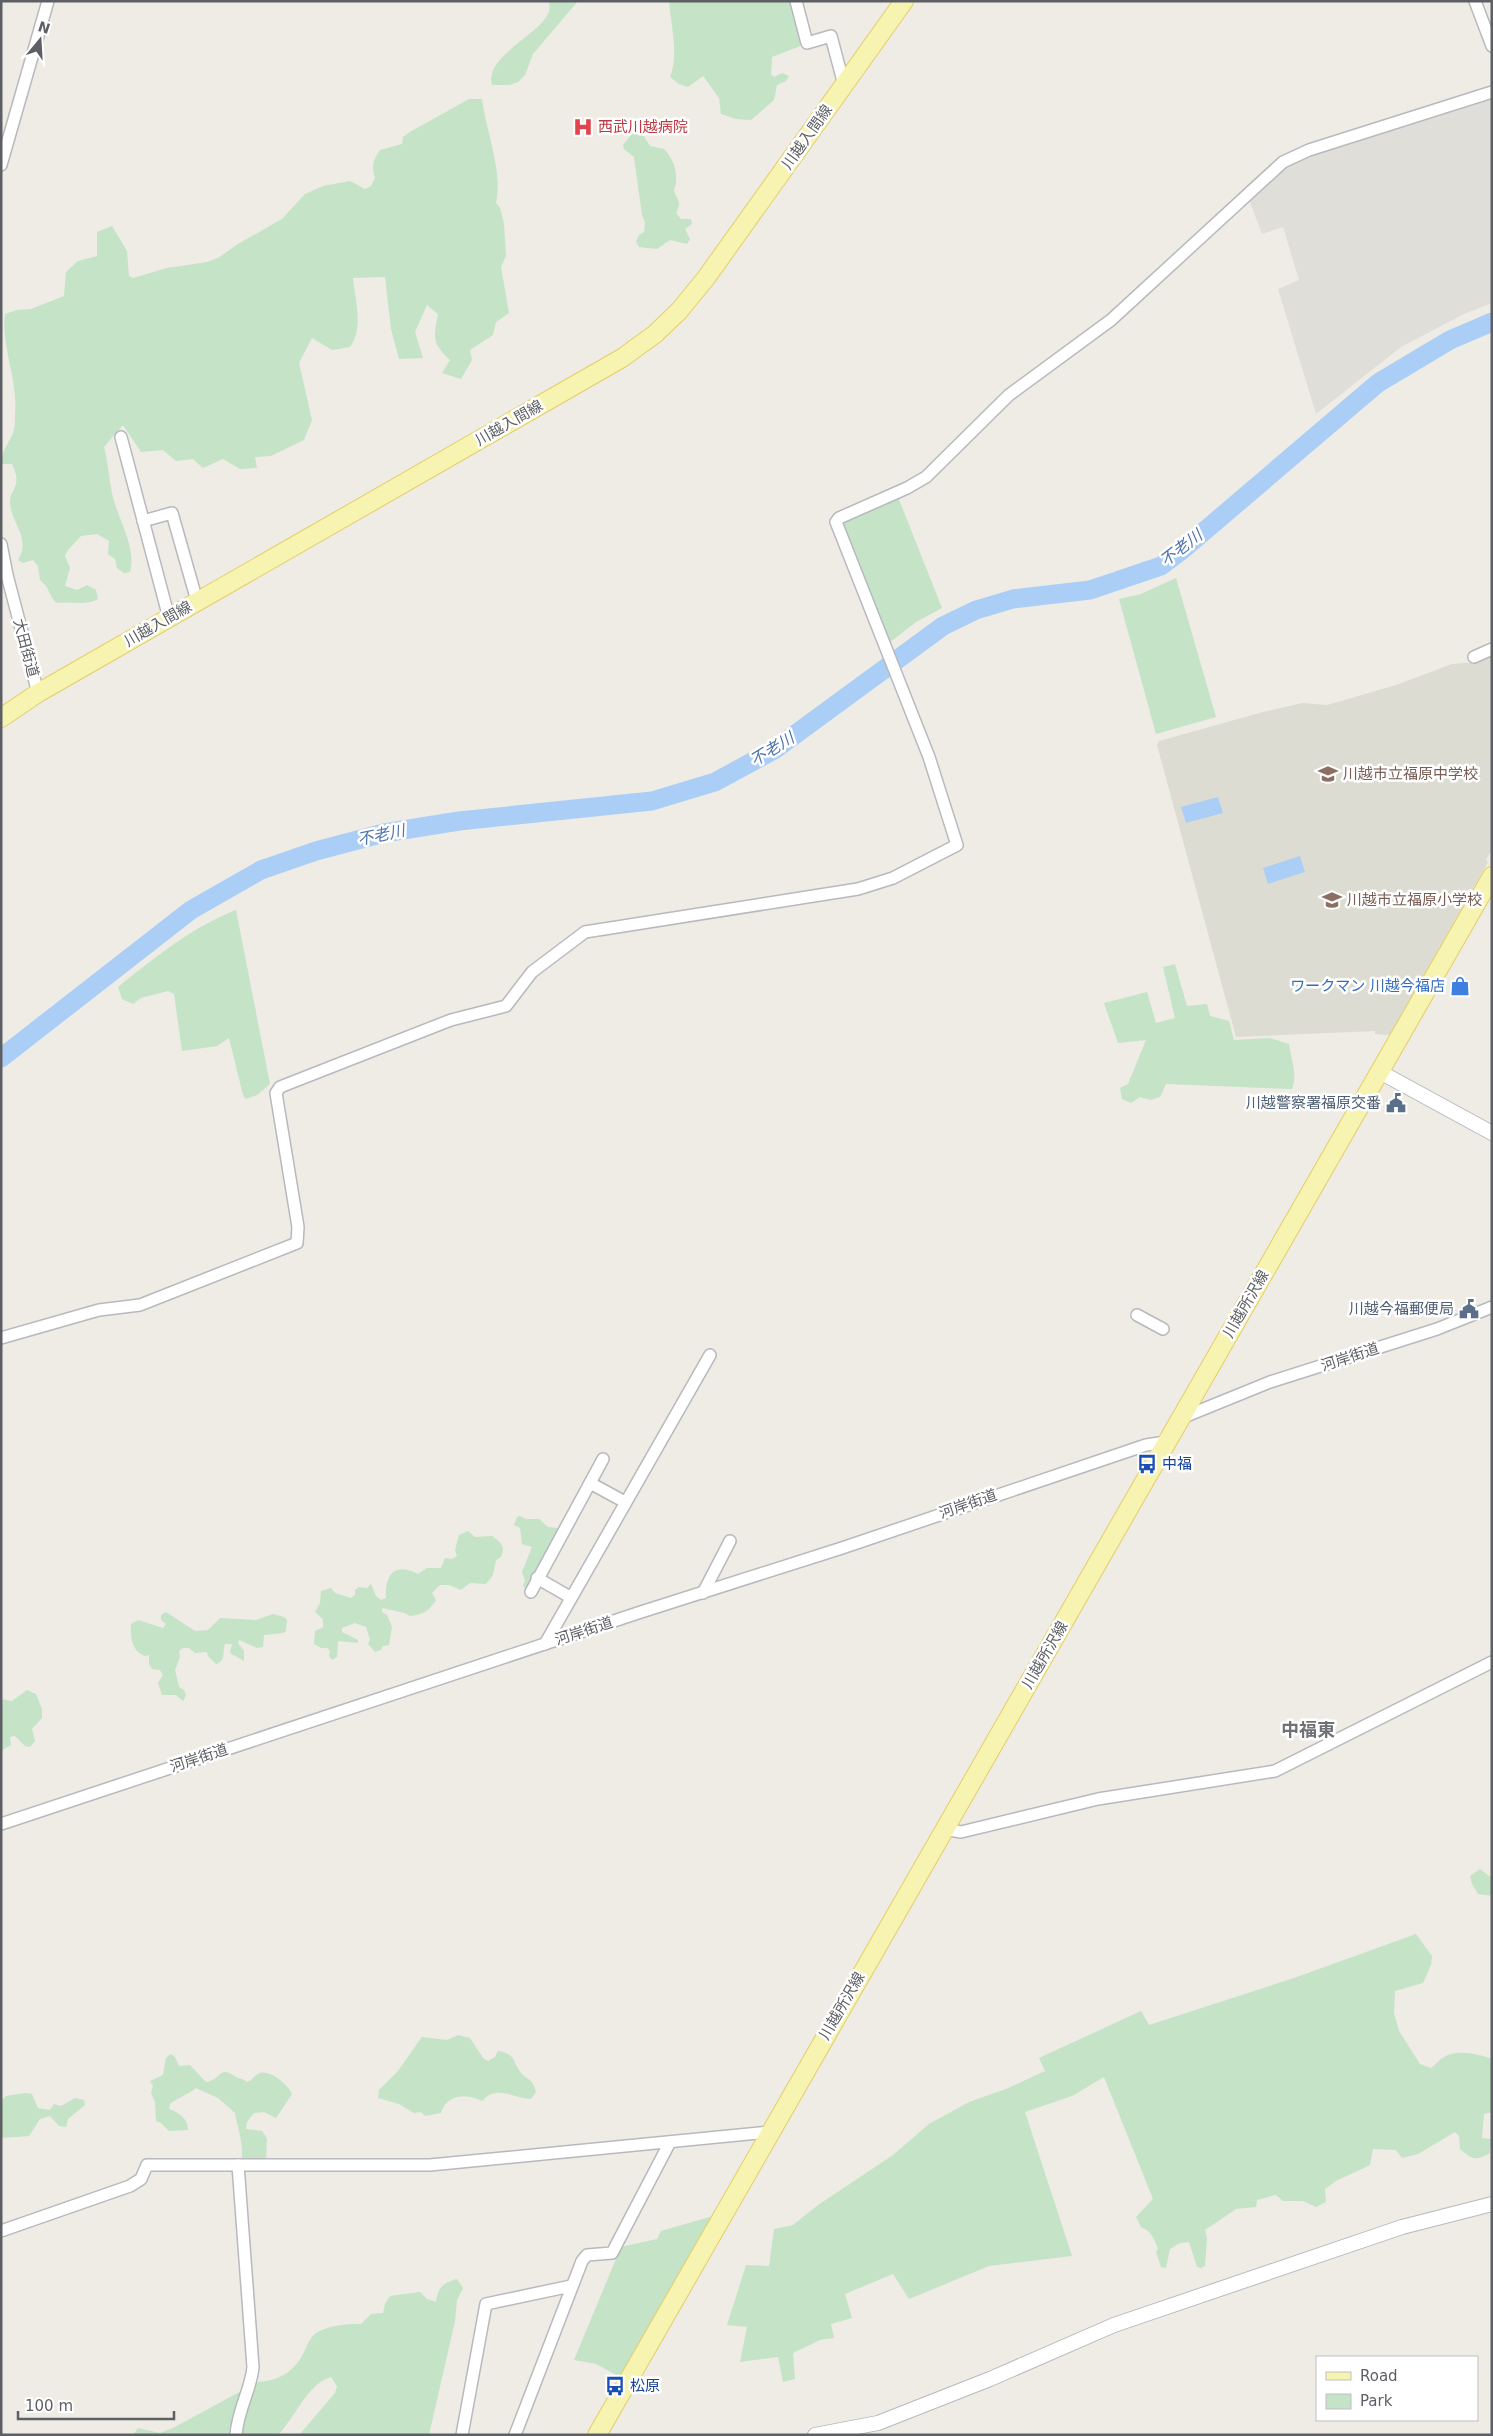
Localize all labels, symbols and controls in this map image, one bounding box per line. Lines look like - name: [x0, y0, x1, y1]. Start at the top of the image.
- north arrow: [15, 15, 65, 65]
- text: N: [36, 18, 52, 37]
- street label: 川越入間線: [778, 101, 836, 173]
- hospital icon: 西武川越病院: [572, 116, 594, 138]
- place label: 西武川越病院: [598, 118, 688, 136]
- street label: 川越入間線: [472, 396, 546, 450]
- water label: 不老川: [1156, 525, 1207, 570]
- street label: 川越入間線: [121, 597, 195, 651]
- street label: 大田街道: [10, 617, 42, 679]
- water label: 不老川: [747, 727, 799, 770]
- school or university icon: 川越市立福原中学校: [1317, 763, 1339, 785]
- place label: 川越市立福原中学校: [1343, 765, 1478, 783]
- water label: 不老川: [356, 820, 408, 849]
- school or university icon: 川越市立福原小学校: [1321, 889, 1343, 911]
- place label: 川越市立福原小学校: [1347, 891, 1482, 909]
- shop icon: ワークマン 川越今福店: [1449, 975, 1471, 997]
- place label: ワークマン 川越今福店: [1290, 977, 1445, 995]
- public building icon: 川越警察署福原交番: [1385, 1092, 1407, 1114]
- place label: 川越警察署福原交番: [1246, 1094, 1381, 1112]
- street label: 川越所沢線: [1219, 1267, 1273, 1341]
- public building icon: 川越今福郵便局: [1458, 1298, 1480, 1320]
- place label: 川越今福郵便局: [1349, 1300, 1454, 1318]
- street label: 河岸街道: [1319, 1339, 1381, 1375]
- bus stop icon: 中福: [1136, 1453, 1158, 1475]
- place label: 中福: [1162, 1455, 1192, 1473]
- street label: 河岸街道: [937, 1486, 999, 1522]
- street label: 河岸街道: [553, 1613, 615, 1649]
- street label: 川越所沢線: [1018, 1618, 1072, 1692]
- district label: 中福東: [1281, 1719, 1335, 1740]
- street label: 河岸街道: [168, 1740, 230, 1776]
- street label: 川越所沢線: [815, 1969, 869, 2043]
- legend: [1316, 2356, 1478, 2421]
- text: Road: [1360, 2367, 1398, 2385]
- bus stop icon: 松原: [604, 2375, 626, 2397]
- place label: 松原: [630, 2377, 660, 2395]
- scale bar: [18, 2388, 174, 2420]
- text: Park: [1360, 2392, 1393, 2410]
- text: 100 m: [25, 2397, 73, 2415]

